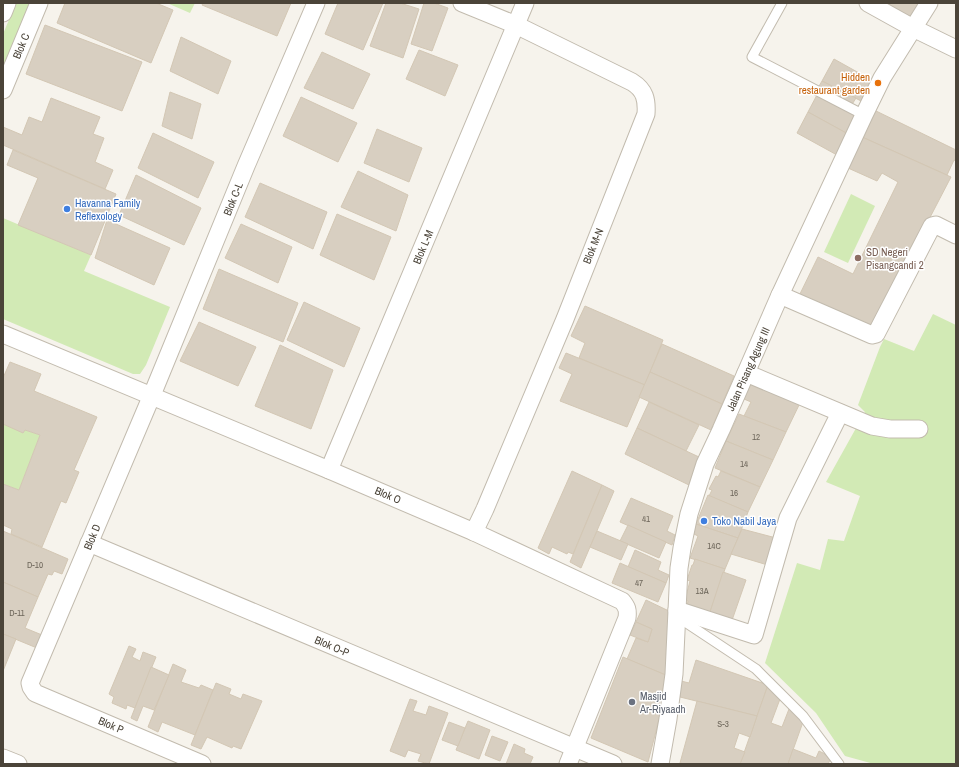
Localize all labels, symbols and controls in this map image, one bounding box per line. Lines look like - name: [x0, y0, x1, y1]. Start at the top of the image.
- street label: Blok C: [9, 31, 33, 61]
- place label: Hidden restaurant garden: [799, 70, 870, 97]
- marker: Hidden restaurant garden: [873, 78, 883, 88]
- street label: Blok C-L: [220, 180, 246, 218]
- place label: Havanna Family Reflexology: [75, 196, 141, 223]
- marker: Havanna Family Reflexology: [62, 204, 72, 214]
- street label: Blok M-N: [580, 226, 606, 266]
- street label: Blok L-M: [410, 228, 436, 266]
- place label: SD Negeri Pisangcandi 2: [866, 245, 924, 272]
- marker: SD Negeri Pisangcandi 2: [853, 253, 863, 263]
- street label: Jalan Pisang Agung III: [723, 325, 773, 413]
- house number: 12: [752, 431, 760, 443]
- house number: 14: [740, 458, 748, 470]
- street label: Blok O: [373, 483, 403, 507]
- house number: 16: [730, 487, 738, 499]
- house number: 41: [642, 513, 650, 525]
- place label: Toko Nabil Jaya: [712, 514, 776, 528]
- marker: Toko Nabil Jaya: [699, 516, 709, 526]
- street label: Blok D: [80, 522, 104, 552]
- house number: 14C: [707, 540, 721, 552]
- house number: D-10: [27, 559, 43, 571]
- house number: 47: [635, 577, 643, 589]
- house number: 13A: [695, 585, 709, 597]
- house number: D-11: [9, 607, 25, 619]
- street label: Blok O-P: [313, 633, 351, 659]
- place label: Masjid Ar-Riyaadh: [639, 689, 686, 716]
- marker: Masjid Ar-Riyaadh: [627, 697, 637, 707]
- street label: Blok P: [96, 713, 126, 737]
- house number: S-3: [717, 718, 729, 730]

